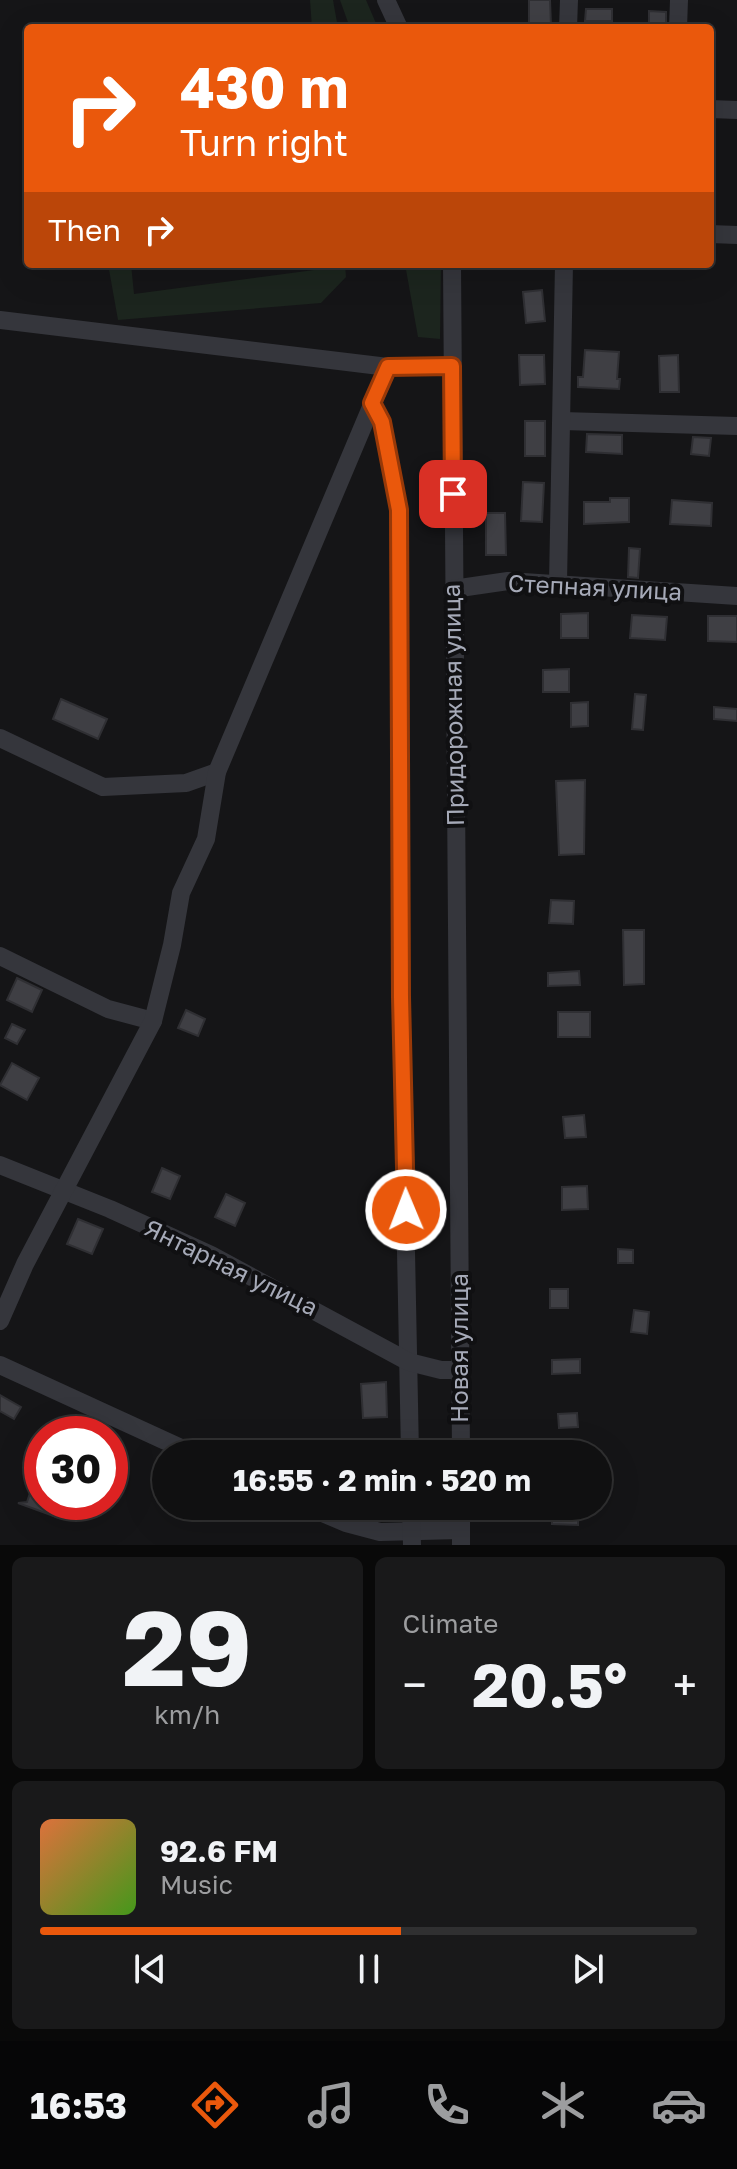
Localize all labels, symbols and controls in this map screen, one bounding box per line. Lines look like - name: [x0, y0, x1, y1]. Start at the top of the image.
- text: 430 m: [180, 53, 349, 120]
- icon: right: [48, 56, 152, 160]
- text: Turn right: [180, 121, 348, 164]
- icon: right: [137, 208, 181, 252]
- text: Then: [48, 212, 121, 248]
- pin: [419, 460, 487, 528]
- icon: arrive: [431, 472, 475, 516]
- street label: Степная улица: [507, 567, 683, 606]
- street label: Придорожная улица: [436, 584, 469, 826]
- position arrow: [364, 1168, 448, 1252]
- street label: Янтарная улица: [140, 1212, 323, 1321]
- street label: Новая улица: [444, 1273, 473, 1423]
- speed limit sign: 30: [24, 1416, 128, 1520]
- text: 16:55 · 2 min · 520 m: [233, 1462, 531, 1498]
- text: 29: [123, 1584, 252, 1709]
- text: Climate: [403, 1608, 498, 1639]
- text: 20.5°: [472, 1648, 627, 1720]
- text: −: [403, 1658, 427, 1711]
- text: +: [673, 1658, 697, 1711]
- text: km/h: [154, 1699, 220, 1730]
- text: 92.6 FM: [160, 1833, 278, 1869]
- text: Music: [160, 1869, 233, 1900]
- icon: previous: [128, 1947, 172, 1991]
- icon: pause: [347, 1947, 391, 1991]
- icon: next: [566, 1947, 610, 1991]
- icon: directions: [187, 2077, 243, 2133]
- icon: music: [303, 2077, 359, 2133]
- icon: phone: [419, 2077, 475, 2133]
- icon: climate: [535, 2077, 591, 2133]
- icon: car: [651, 2077, 707, 2133]
- text: 16:53: [30, 2084, 127, 2127]

